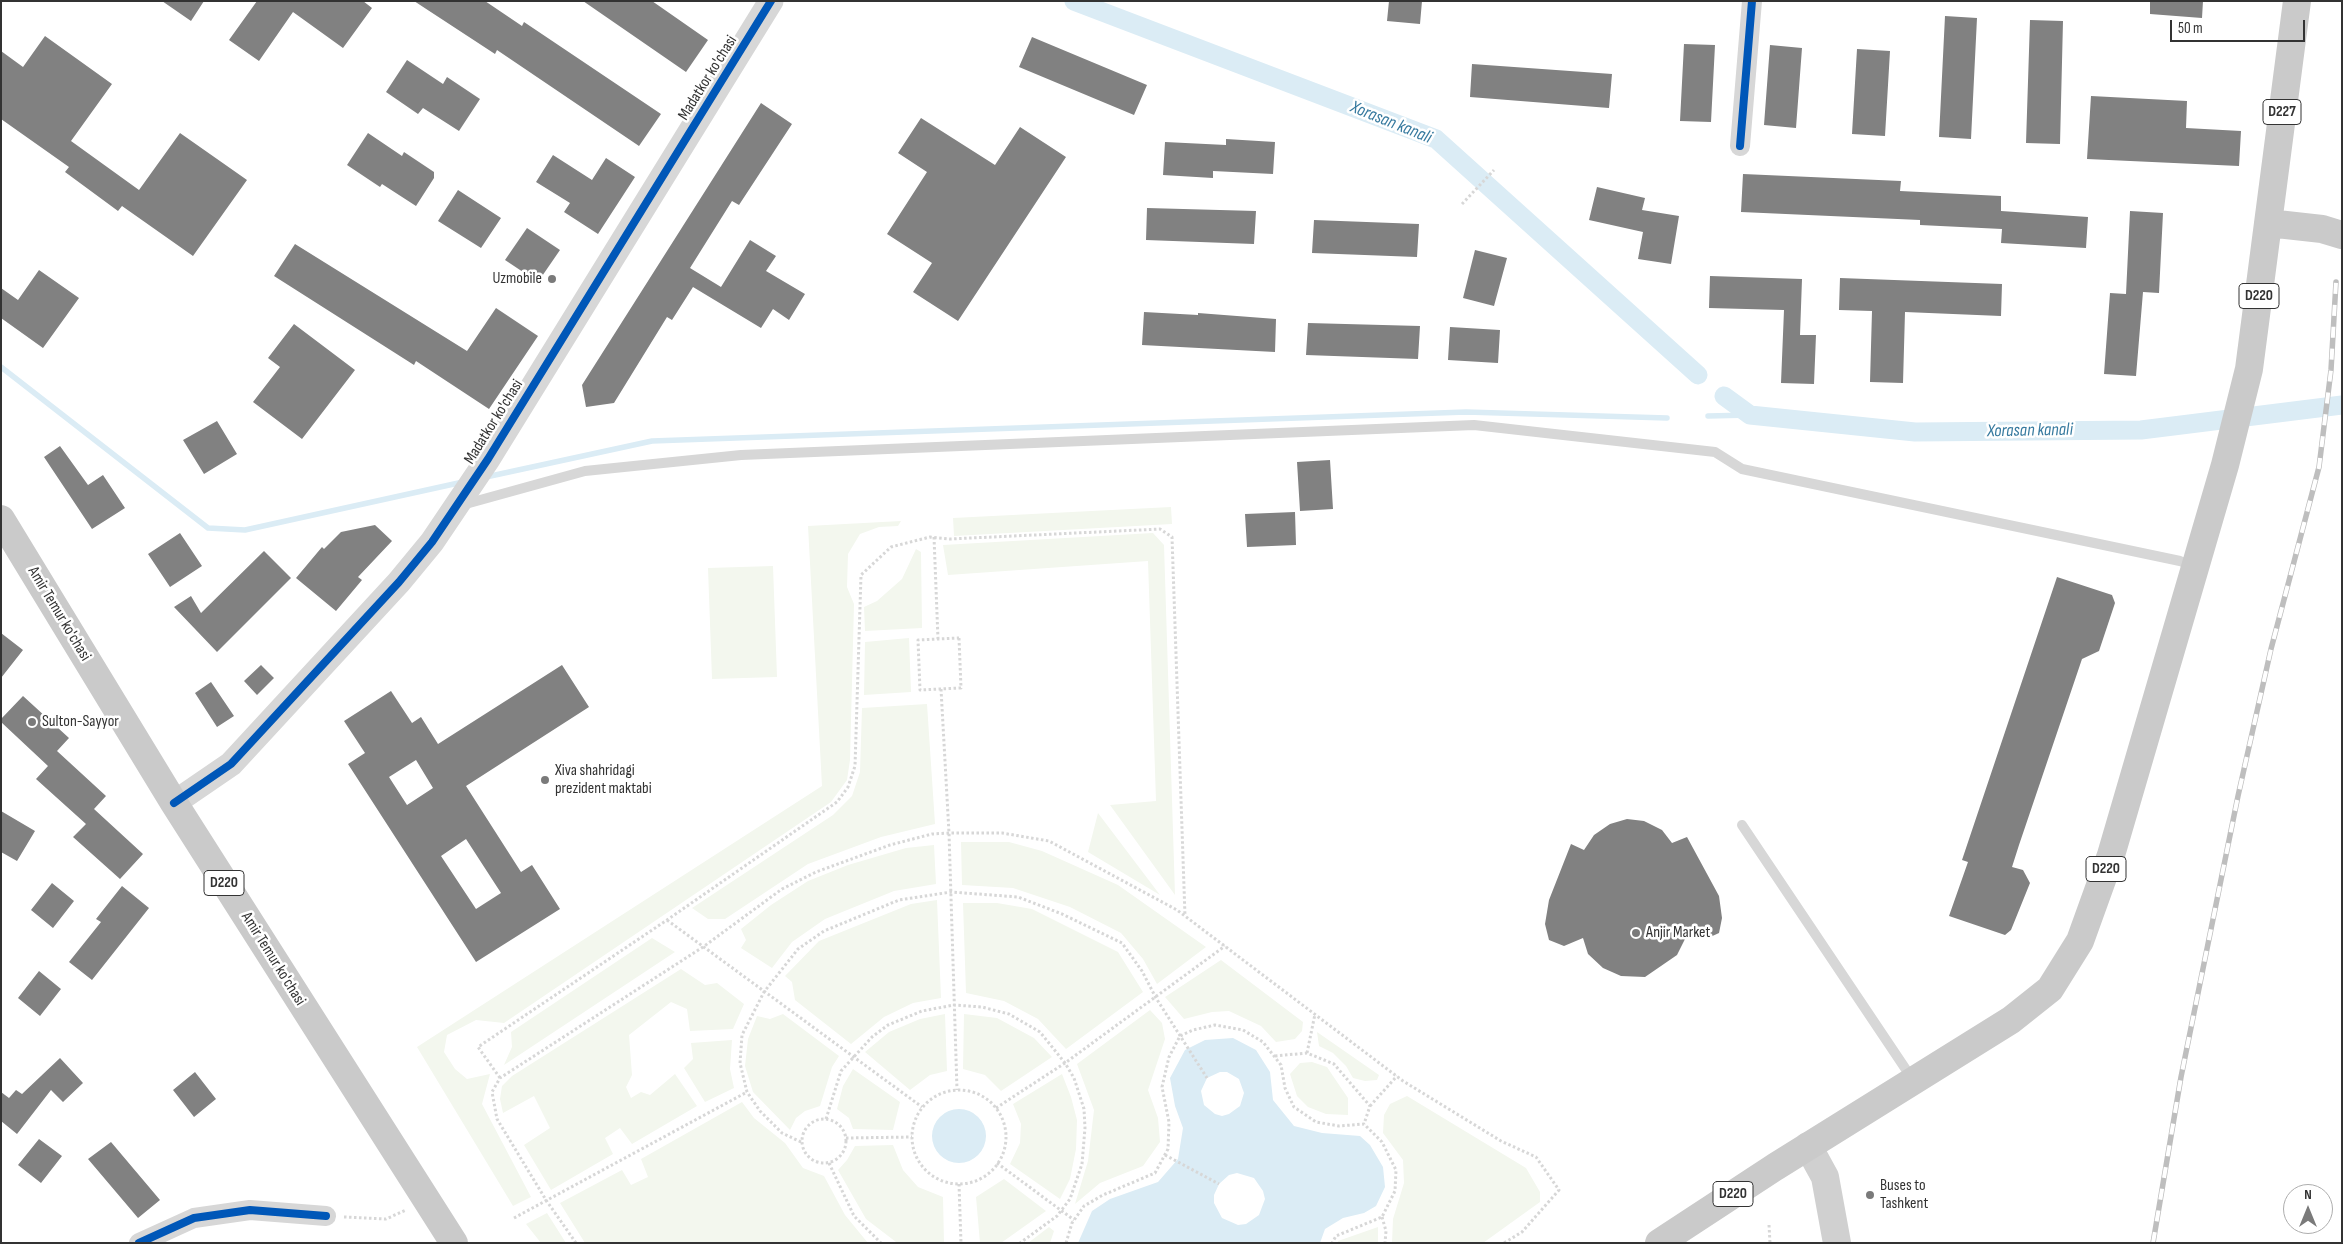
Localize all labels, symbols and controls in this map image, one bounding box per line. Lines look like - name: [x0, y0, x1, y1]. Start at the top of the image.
- scale bar: [2173, 10, 2308, 42]
- text: 50 m: [2178, 19, 2203, 38]
- street label: Madatkor ko'chasi: [674, 32, 742, 124]
- water label: Xorasan kanali: [1347, 97, 1435, 149]
- road number: D227: [2263, 100, 2301, 124]
- place label: Uzmobile: [492, 269, 542, 289]
- marker: Uzmobile: [546, 273, 558, 285]
- road number: D220: [2239, 284, 2279, 308]
- street label: Madatkor ko'chasi: [460, 376, 528, 468]
- water label: Xorasan kanali: [1987, 419, 2073, 443]
- street label: Amir Temur ko'chasi: [23, 563, 95, 665]
- place label: Sulton-Sayyor: [42, 712, 119, 732]
- marker: Sulton-Sayyor: [26, 716, 38, 728]
- place label: Xiva shahridagi prezident maktabi: [555, 761, 652, 799]
- marker: Xiva shahridagi prezident maktabi: [539, 774, 551, 786]
- road number: D220: [2086, 856, 2126, 882]
- road number: D220: [204, 870, 244, 896]
- street label: Amir Temur ko'chasi: [237, 909, 309, 1009]
- place label: Anjir Market: [1646, 923, 1710, 943]
- marker: Anjir Market: [1630, 927, 1642, 939]
- place label: Buses to Tashkent: [1880, 1176, 1928, 1214]
- road number: D220: [1713, 1182, 1753, 1206]
- north arrow: [2283, 1184, 2333, 1234]
- text: N: [2304, 1186, 2312, 1203]
- marker: Buses to Tashkent: [1864, 1189, 1876, 1201]

